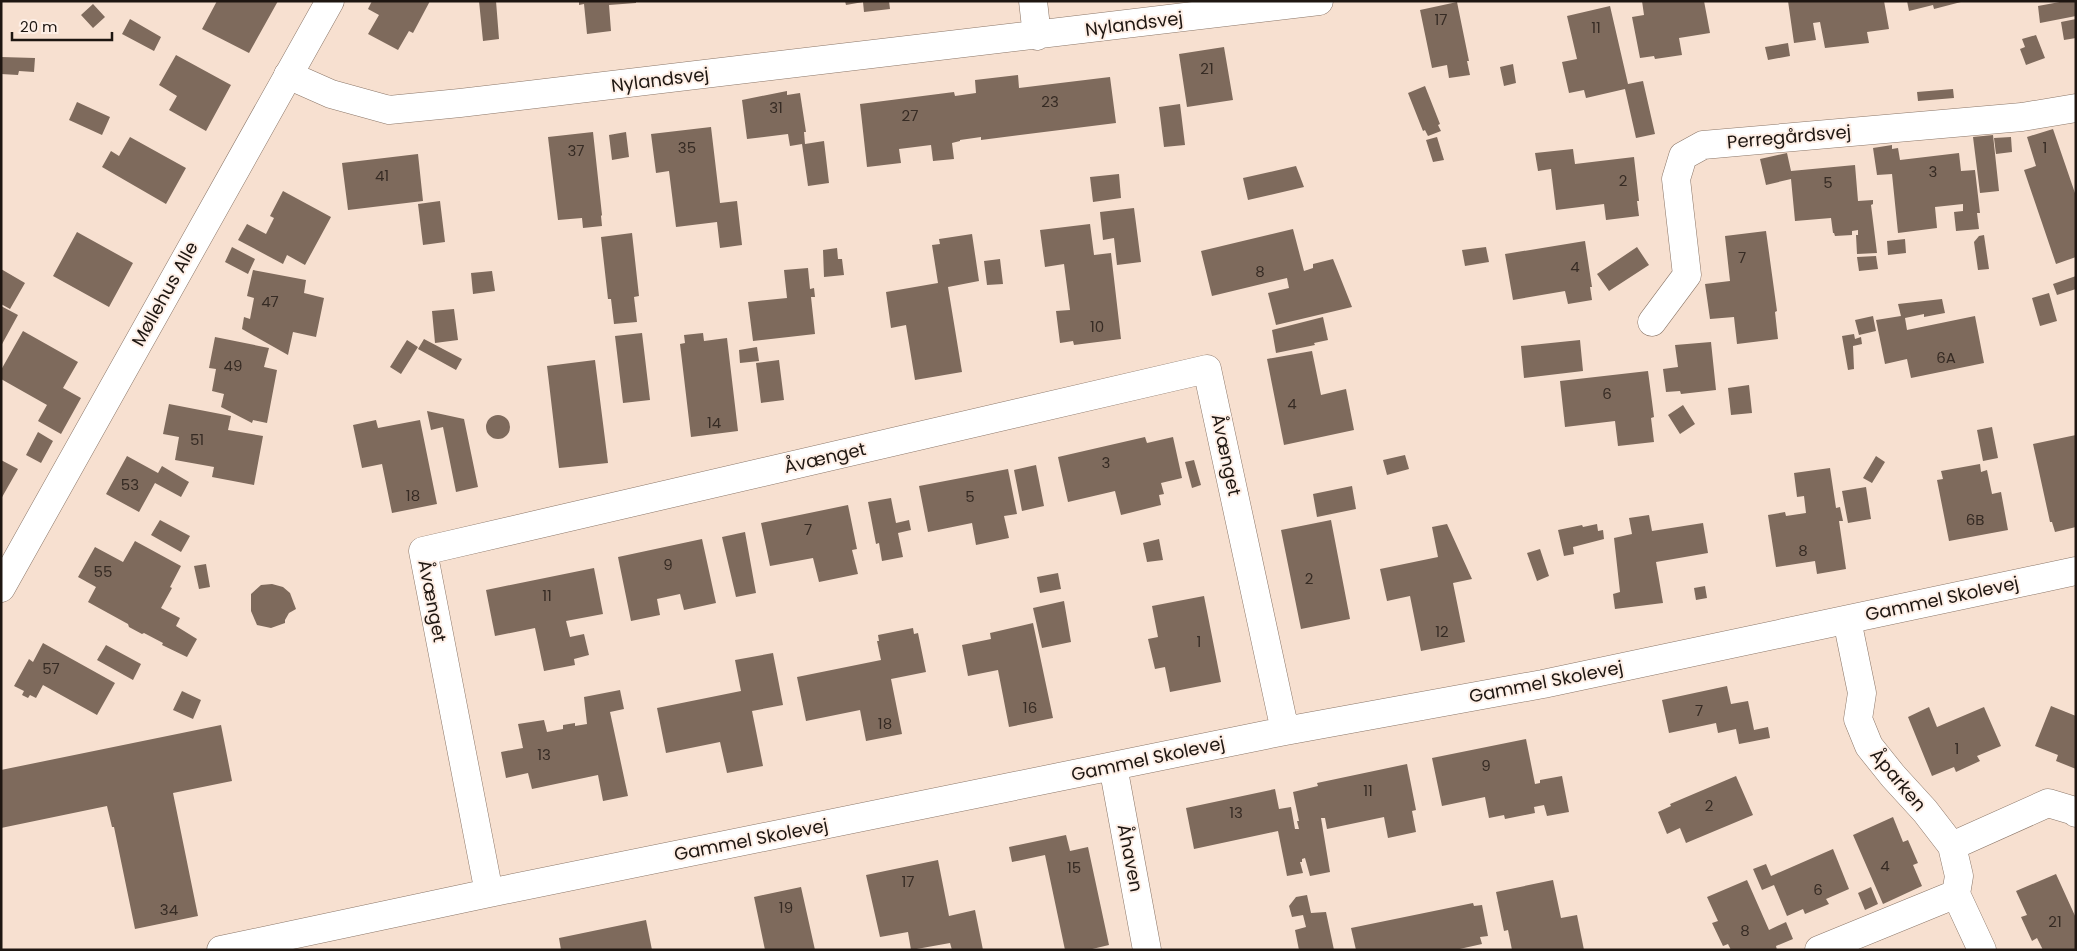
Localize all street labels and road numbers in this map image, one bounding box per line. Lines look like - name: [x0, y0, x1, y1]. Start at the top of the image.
- street label: Nylandsvej: [1084, 5, 1184, 42]
- street label: Nylandsvej: [610, 61, 710, 98]
- street label: Perregårdsvej: [1726, 119, 1852, 154]
- street label: Møllehus Alle: [125, 237, 204, 351]
- street label: Åvænget: [1206, 412, 1247, 498]
- street label: Åvænget: [781, 436, 868, 479]
- street label: Åvænget: [412, 558, 453, 644]
- street label: Gammel Skolevej: [1863, 570, 2021, 627]
- street label: Gammel Skolevej: [1467, 654, 1625, 709]
- street label: Gammel Skolevej: [1069, 730, 1227, 787]
- street label: Åparken: [1865, 743, 1932, 816]
- street label: Gammel Skolevej: [672, 812, 830, 867]
- street label: Åhaven: [1112, 822, 1149, 894]

